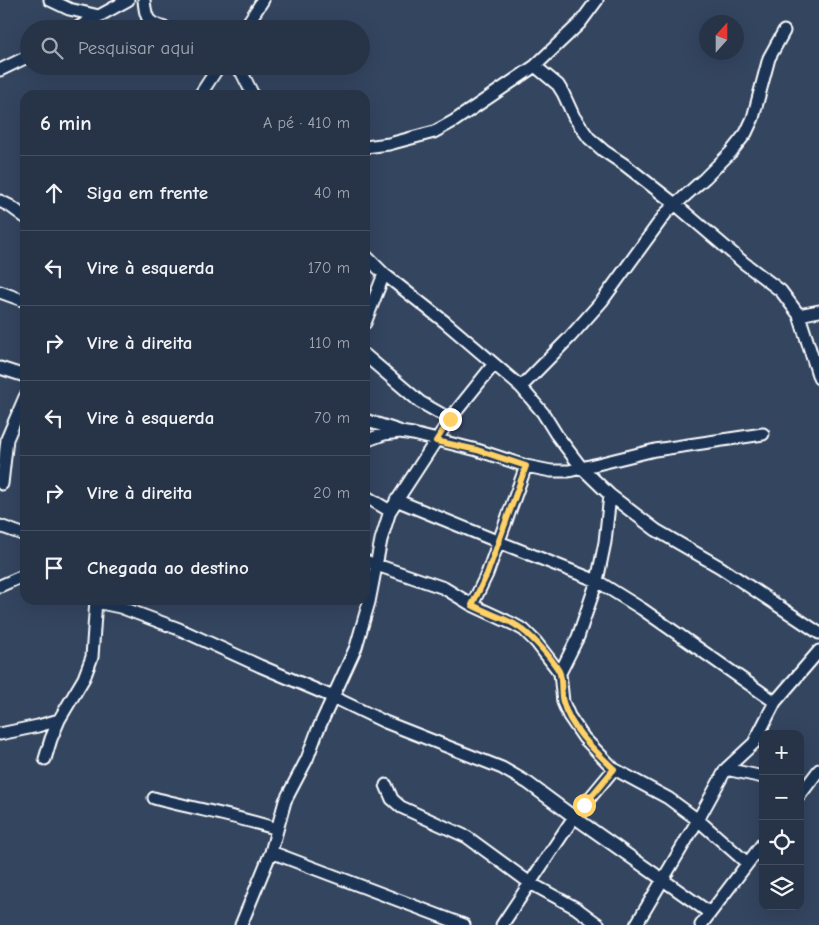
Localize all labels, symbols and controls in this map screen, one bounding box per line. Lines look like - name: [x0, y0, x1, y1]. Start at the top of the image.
- north arrow: [699, 15, 744, 60]
- search box: [20, 20, 370, 75]
- icon: search: [38, 34, 66, 62]
- text: Pesquisar aqui: [78, 37, 194, 59]
- text: 6 min: [40, 111, 92, 135]
- text: A pé · 410 m: [263, 114, 350, 132]
- icon: ahead: [40, 179, 68, 207]
- text: Siga em frente: [87, 182, 208, 204]
- text: 40 m: [314, 184, 350, 202]
- icon: left: [40, 254, 68, 282]
- text: Vire à esquerda: [87, 257, 214, 279]
- text: 170 m: [308, 259, 350, 277]
- icon: right: [40, 329, 68, 357]
- text: Vire à direita: [87, 332, 192, 354]
- text: 110 m: [309, 334, 350, 352]
- icon: left: [40, 404, 68, 432]
- text: Vire à esquerda: [87, 407, 214, 429]
- route end: [439, 408, 462, 431]
- text: 70 m: [314, 409, 350, 427]
- icon: right: [40, 479, 68, 507]
- text: Vire à direita: [87, 482, 192, 504]
- text: 20 m: [313, 484, 350, 502]
- icon: arrive: [40, 554, 68, 582]
- text: Chegada ao destino: [87, 557, 249, 579]
- map controls: [759, 730, 804, 910]
- button: +: [759, 730, 804, 775]
- button: −: [759, 775, 804, 820]
- route start: [573, 794, 596, 817]
- button: locate: [759, 820, 804, 865]
- button: layers: [759, 865, 804, 910]

